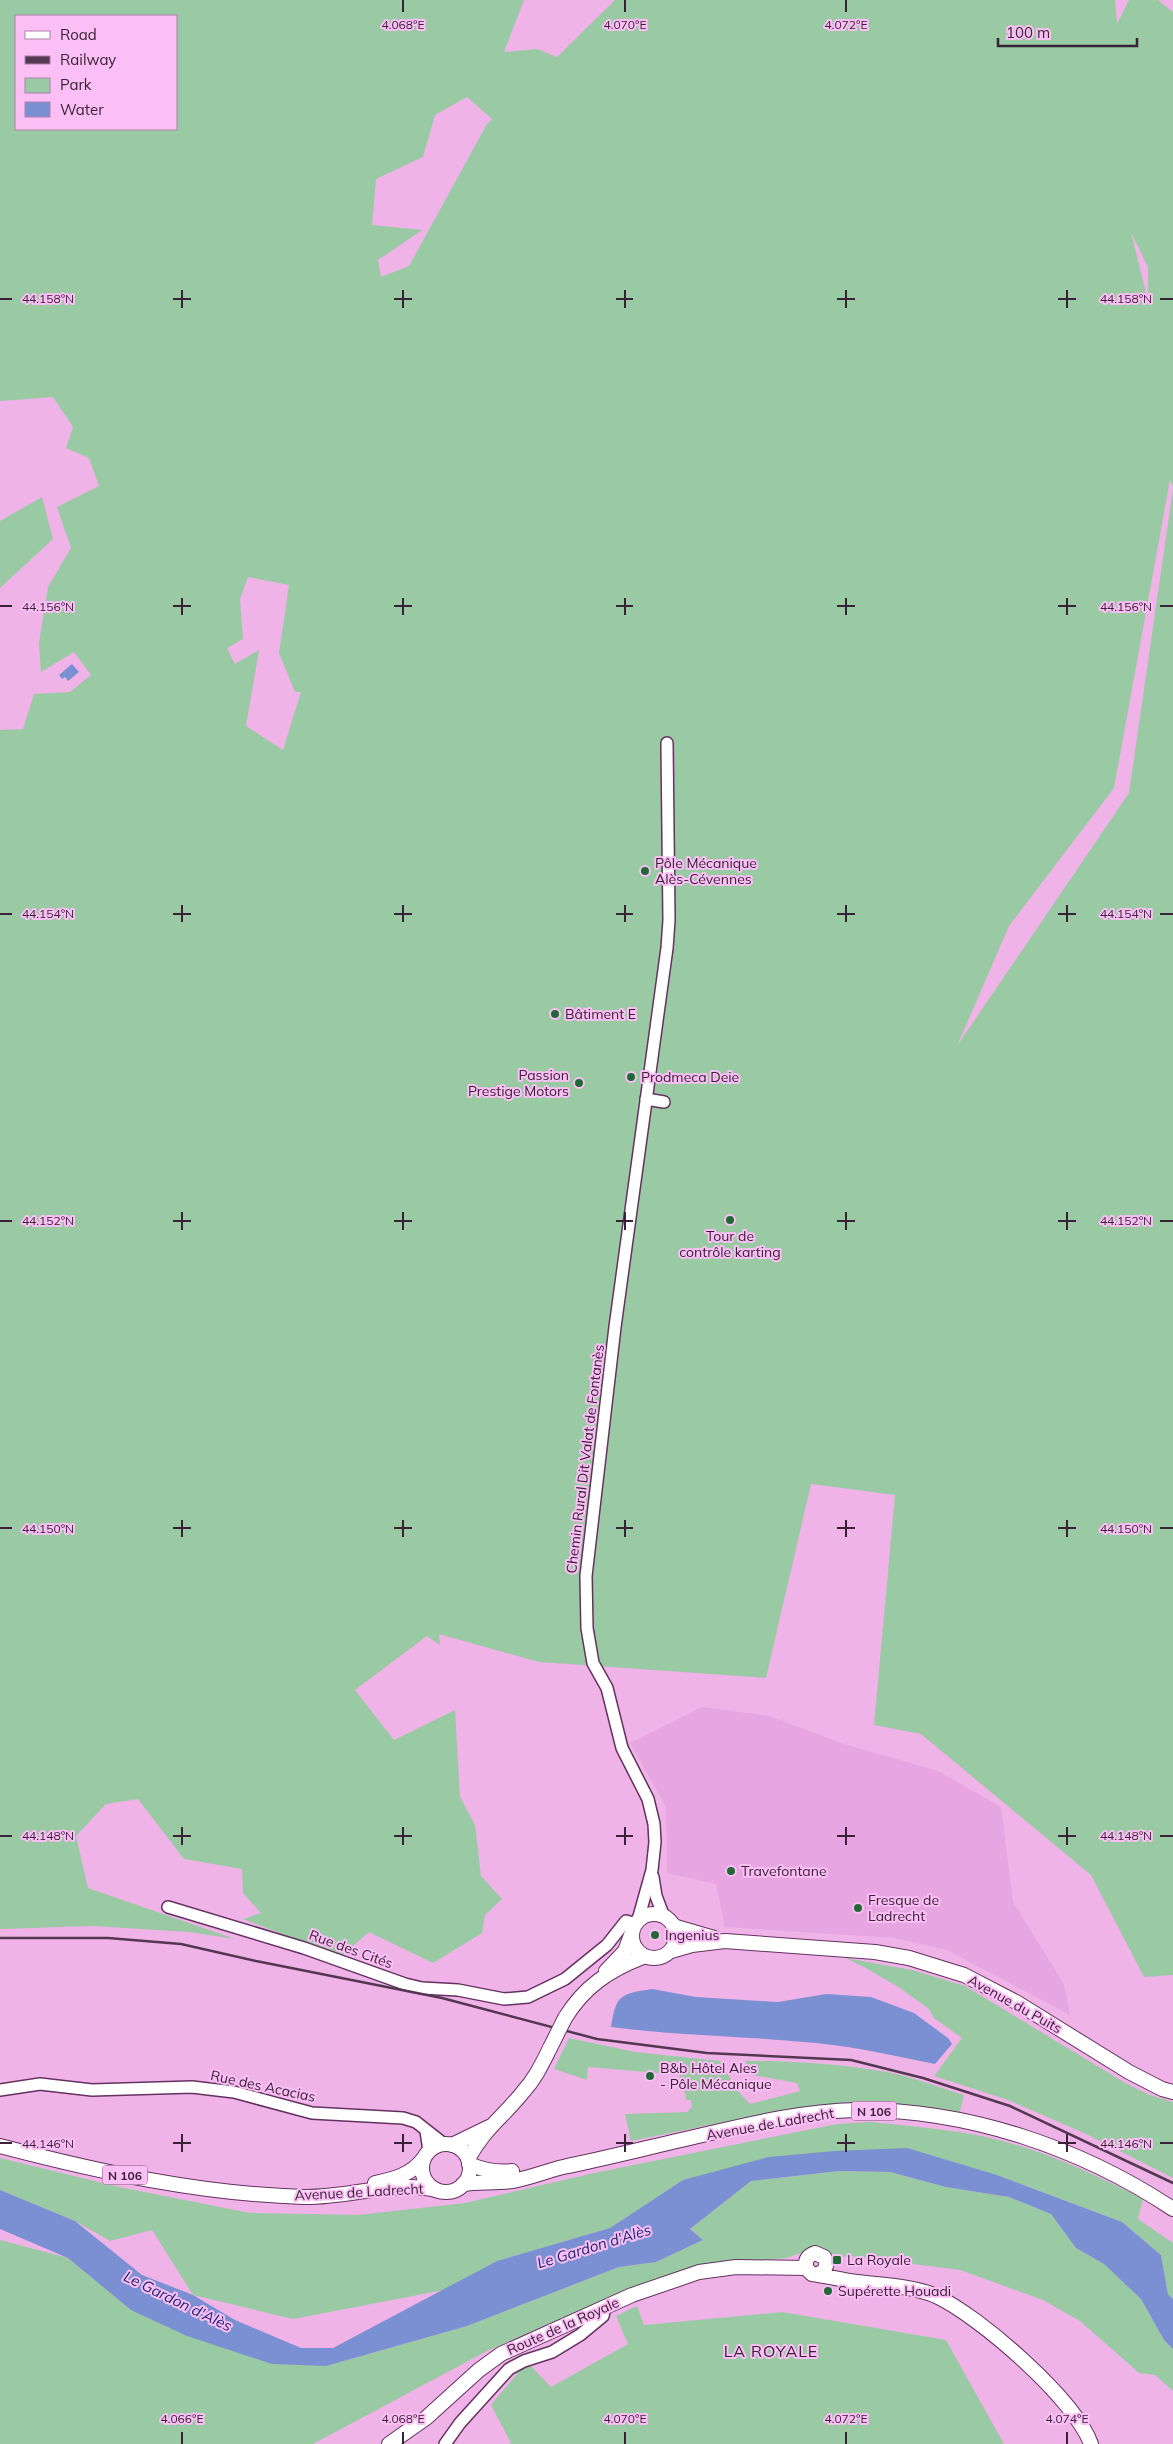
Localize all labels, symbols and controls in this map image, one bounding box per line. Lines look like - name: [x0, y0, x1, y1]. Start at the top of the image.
- legend: [15, 15, 178, 130]
- scale bar: [998, 15, 1137, 47]
- text: 4.068°E: [381, 17, 425, 32]
- text: 4.070°E: [603, 17, 647, 32]
- text: 4.072°E: [824, 17, 868, 32]
- text: 100 m: [1006, 23, 1050, 42]
- text: Road: [60, 25, 97, 44]
- text: Railway: [60, 50, 116, 69]
- text: Park: [60, 75, 92, 94]
- text: Water: [60, 100, 104, 119]
- text: 44.158°N: [22, 291, 74, 306]
- text: 44.158°N: [1100, 291, 1152, 306]
- text: 44.156°N: [22, 599, 74, 614]
- text: 44.156°N: [1100, 599, 1152, 614]
- place label: Pôle Mécanique Alès-Cévennes: [655, 854, 757, 888]
- marker: Pôle Mécanique Alès-Cévennes: [639, 865, 651, 877]
- text: 44.154°N: [22, 906, 74, 921]
- text: 44.154°N: [1100, 906, 1152, 921]
- place label: Bâtiment E: [565, 1005, 636, 1023]
- marker: Bâtiment E: [549, 1008, 561, 1020]
- place label: Passion Prestige Motors: [468, 1066, 569, 1100]
- place label: Prodmeca Deie: [641, 1068, 739, 1086]
- marker: Prodmeca Deie: [625, 1071, 637, 1083]
- marker: Passion Prestige Motors: [573, 1077, 585, 1089]
- text: 44.152°N: [22, 1213, 74, 1228]
- text: 44.152°N: [1100, 1213, 1152, 1228]
- marker: Tour de contrôle karting: [724, 1214, 736, 1226]
- place label: Tour de contrôle karting: [679, 1227, 781, 1261]
- street label: Chemin Rural Dit Valat de Fontanès: [562, 1343, 608, 1575]
- text: 44.150°N: [22, 1521, 74, 1536]
- text: 44.150°N: [1100, 1521, 1152, 1536]
- text: 44.148°N: [22, 1828, 74, 1843]
- text: 44.148°N: [1100, 1828, 1152, 1843]
- place label: Travefontane: [741, 1862, 827, 1880]
- marker: Travefontane: [725, 1865, 737, 1877]
- place label: Fresque de Ladrecht: [868, 1891, 939, 1925]
- marker: Fresque de Ladrecht: [852, 1902, 864, 1914]
- street label: Rue des Cités: [307, 1926, 395, 1973]
- place label: Ingenius: [665, 1926, 720, 1944]
- marker: Ingenius: [649, 1929, 661, 1941]
- street label: Avenue du Puits: [965, 1971, 1065, 2037]
- place label: B&b Hôtel Ales - Pôle Mécanique: [660, 2059, 772, 2093]
- street label: Rue des Acacias: [209, 2066, 317, 2106]
- marker: B&b Hôtel Ales - Pôle Mécanique: [644, 2070, 656, 2082]
- road number: N 106: [852, 2102, 896, 2120]
- street label: Avenue de Ladrecht: [705, 2104, 835, 2144]
- text: 44.146°N: [22, 2136, 74, 2151]
- text: 44.146°N: [1100, 2136, 1152, 2151]
- road number: N 106: [102, 2166, 148, 2184]
- street label: Avenue de Ladrecht: [294, 2180, 424, 2204]
- water label: Le Gardon d'Alès: [535, 2220, 653, 2272]
- place label: La Royale: [847, 2251, 911, 2269]
- marker: La Royale: [831, 2254, 843, 2266]
- water label: Le Gardon d'Alès: [121, 2267, 235, 2335]
- place label: Supérette Houadi: [838, 2282, 951, 2300]
- marker: Supérette Houadi: [822, 2285, 834, 2297]
- street label: Route de la Royale: [504, 2293, 622, 2359]
- district label: LA ROYALE: [724, 2341, 818, 2361]
- text: 4.066°E: [160, 2411, 204, 2426]
- text: 4.068°E: [381, 2411, 425, 2426]
- text: 4.070°E: [603, 2411, 647, 2426]
- text: 4.072°E: [824, 2411, 868, 2426]
- text: 4.074°E: [1045, 2411, 1089, 2426]

